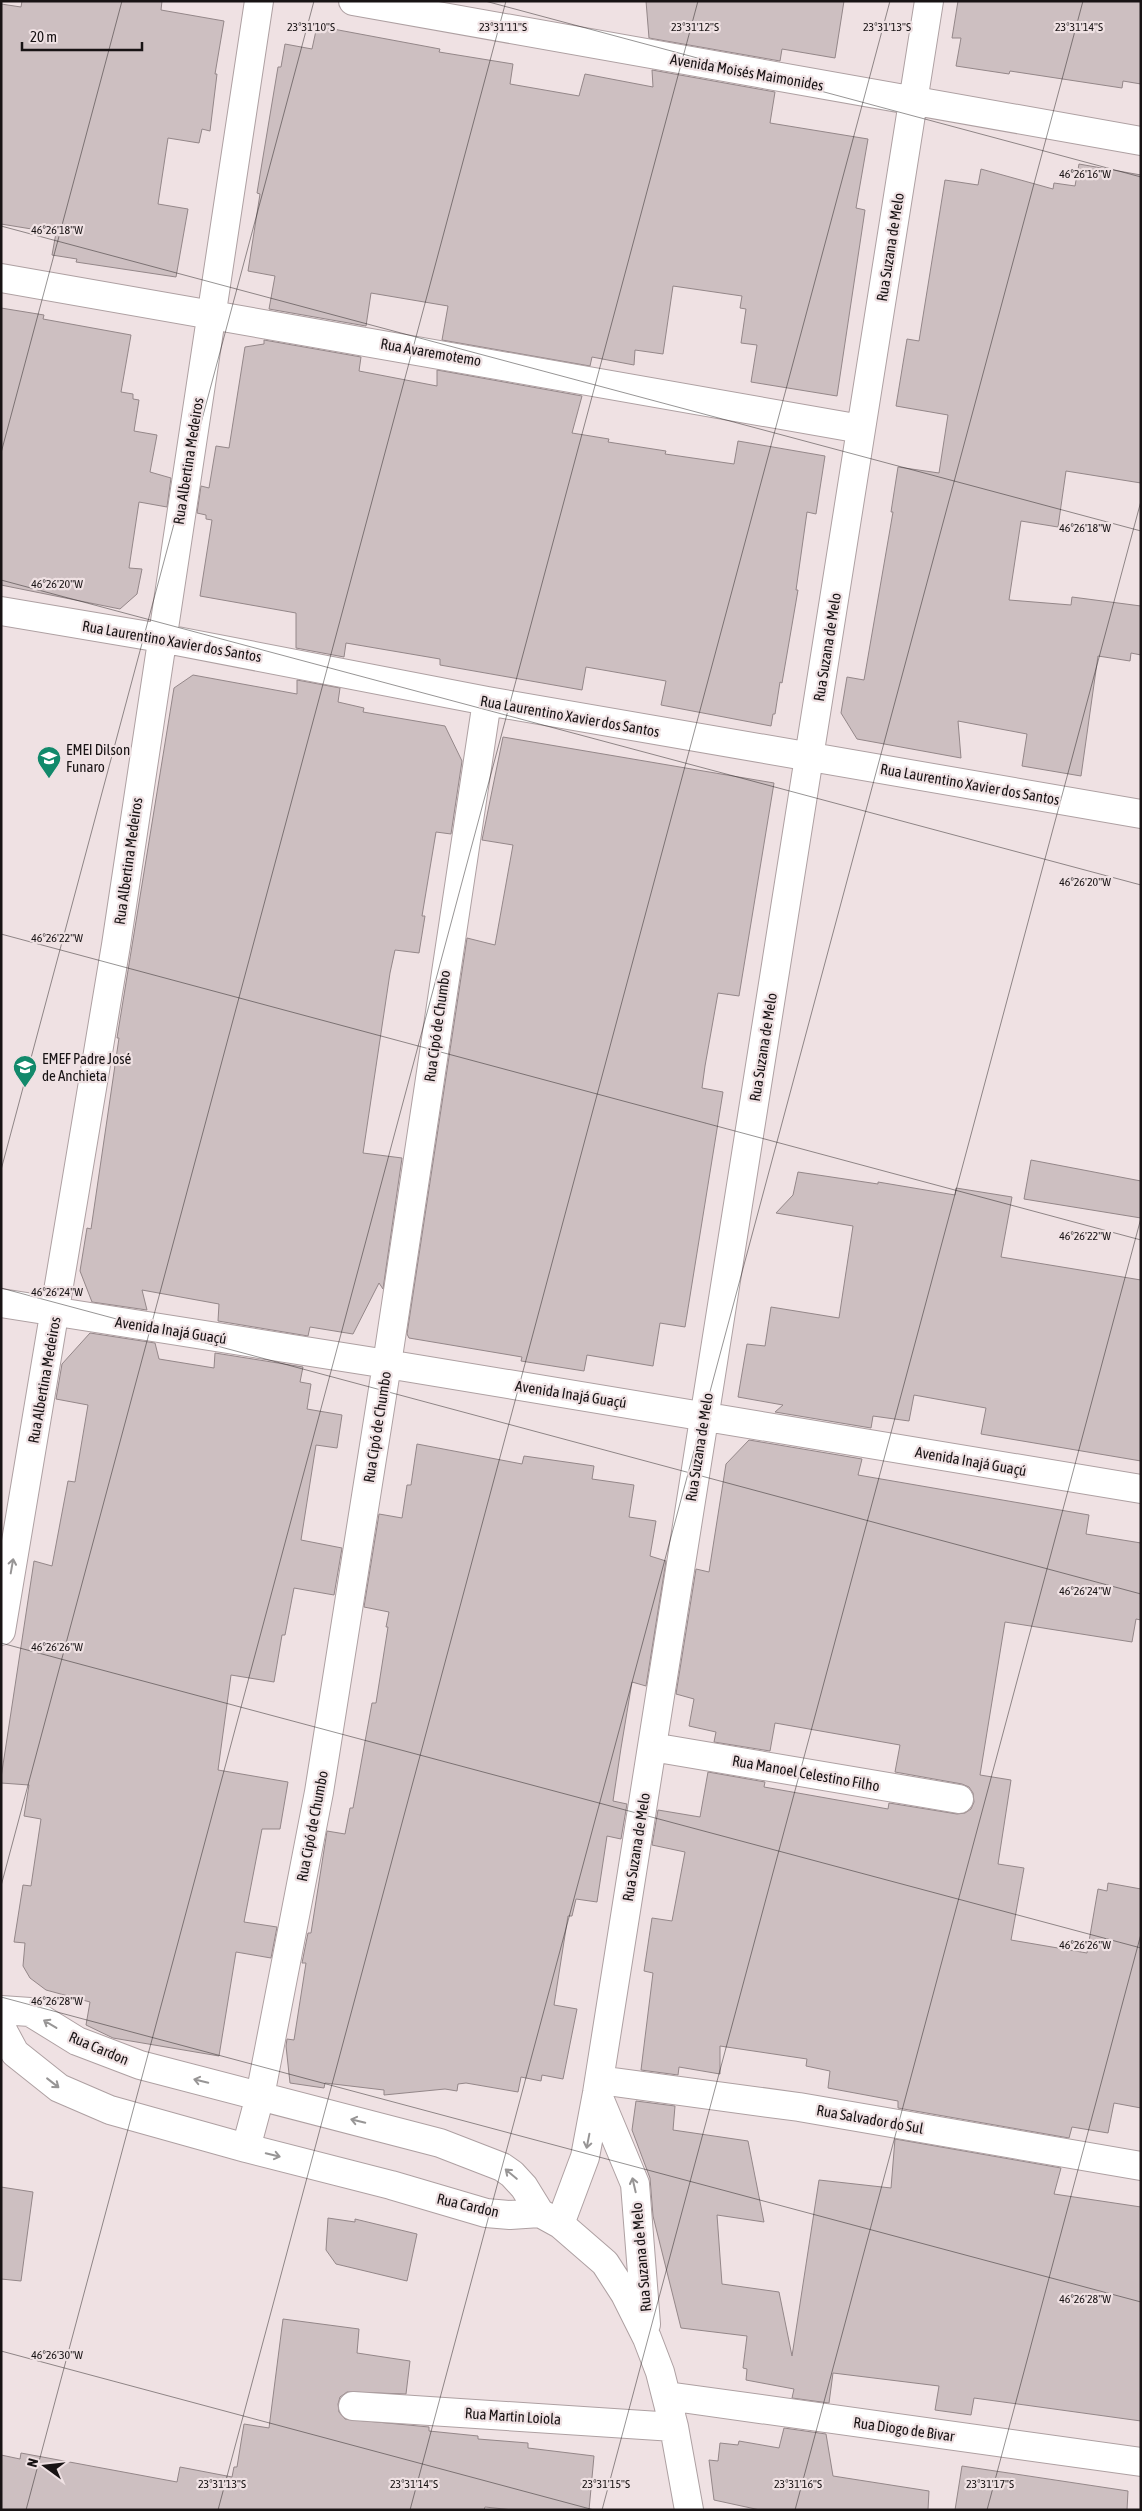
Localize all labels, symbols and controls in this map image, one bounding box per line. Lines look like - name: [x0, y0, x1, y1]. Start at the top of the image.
- scale bar: [22, 20, 142, 52]
- text: 23°31'10"S: [287, 20, 335, 34]
- text: 23°31'11"S: [479, 20, 527, 34]
- text: 23°31'12"S: [671, 20, 719, 34]
- text: 23°31'13"S: [863, 20, 911, 34]
- text: 23°31'14"S: [1055, 20, 1103, 34]
- text: 20 m: [30, 28, 57, 45]
- street label: Avenida Moisés Maimonides: [669, 50, 825, 94]
- text: 46°26'16"W: [1059, 167, 1111, 181]
- street label: Rua Suzana de Melo: [873, 191, 907, 303]
- text: 46°26'18"W: [31, 223, 83, 237]
- street label: Rua Avaremotemo: [379, 335, 483, 369]
- street label: Rua Albertina Medeiros: [170, 396, 206, 526]
- text: 46°26'18"W: [1059, 521, 1111, 535]
- text: 46°26'20"W: [31, 577, 83, 591]
- street label: Rua Suzana de Melo: [810, 591, 844, 703]
- street label: Rua Laurentino Xavier dos Santos: [81, 617, 263, 665]
- street label: Rua Laurentino Xavier dos Santos: [479, 692, 661, 740]
- place label: EMEI Dilson Funaro: [66, 741, 130, 775]
- school or university icon: EMEI Dilson Funaro: [36, 745, 62, 779]
- street label: Rua Laurentino Xavier dos Santos: [879, 760, 1061, 808]
- street label: Rua Albertina Medeiros: [111, 796, 145, 926]
- text: 46°26'20"W: [1059, 875, 1111, 889]
- text: 46°26'22"W: [31, 931, 83, 945]
- street label: Rua Cipó de Chumbo: [421, 969, 453, 1083]
- street label: Rua Suzana de Melo: [746, 991, 780, 1103]
- place label: EMEF Padre José de Anchieta: [42, 1050, 132, 1084]
- school or university icon: EMEF Padre José de Anchieta: [12, 1054, 38, 1088]
- text: 46°26'22"W: [1059, 1229, 1111, 1243]
- text: 46°26'24"W: [31, 1285, 83, 1299]
- street label: Avenida Inajá Guaçú: [114, 1313, 228, 1347]
- street label: Rua Albertina Medeiros: [24, 1315, 64, 1445]
- street label: Rua Cipó de Chumbo: [360, 1370, 394, 1484]
- street label: Avenida Inajá Guaçú: [514, 1377, 628, 1411]
- street label: Rua Suzana de Melo: [682, 1391, 716, 1503]
- street label: Avenida Inajá Guaçú: [914, 1443, 1028, 1479]
- one-way arrow: [8, 1558, 18, 1574]
- text: 46°26'24"W: [1059, 1584, 1111, 1598]
- text: 46°26'26"W: [31, 1640, 83, 1654]
- street label: Rua Manoel Celestino Filho: [731, 1752, 881, 1794]
- street label: Rua Cipó de Chumbo: [293, 1769, 331, 1883]
- street label: Rua Suzana de Melo: [619, 1791, 653, 1903]
- text: 46°26'26"W: [1059, 1938, 1111, 1952]
- text: 46°26'28"W: [31, 1994, 83, 2008]
- one-way arrow: [43, 2019, 57, 2029]
- street label: Rua Cardon: [67, 2028, 131, 2068]
- one-way arrow: [193, 2076, 209, 2085]
- one-way arrow: [46, 2078, 60, 2088]
- street label: Rua Salvador do Sul: [815, 2101, 925, 2137]
- one-way arrow: [351, 2116, 367, 2125]
- one-way arrow: [582, 2133, 592, 2149]
- one-way arrow: [264, 2151, 280, 2160]
- one-way arrow: [505, 2169, 518, 2180]
- one-way arrow: [629, 2178, 638, 2194]
- street label: Rua Cardon: [435, 2190, 501, 2220]
- street label: Rua Suzana de Melo: [628, 2202, 654, 2312]
- text: 46°26'28"W: [1059, 2292, 1111, 2306]
- text: 46°26'30"W: [31, 2348, 83, 2362]
- street label: Rua Martin Loiola: [464, 2404, 562, 2428]
- street label: Rua Diogo de Bivar: [852, 2413, 956, 2445]
- north arrow: [20, 2441, 70, 2491]
- text: N: [24, 2457, 41, 2469]
- text: 23°31'13"S: [198, 2477, 246, 2491]
- text: 23°31'14"S: [390, 2477, 438, 2491]
- text: 23°31'15"S: [582, 2477, 630, 2491]
- text: 23°31'16"S: [774, 2477, 822, 2491]
- text: 23°31'17"S: [966, 2477, 1014, 2491]

